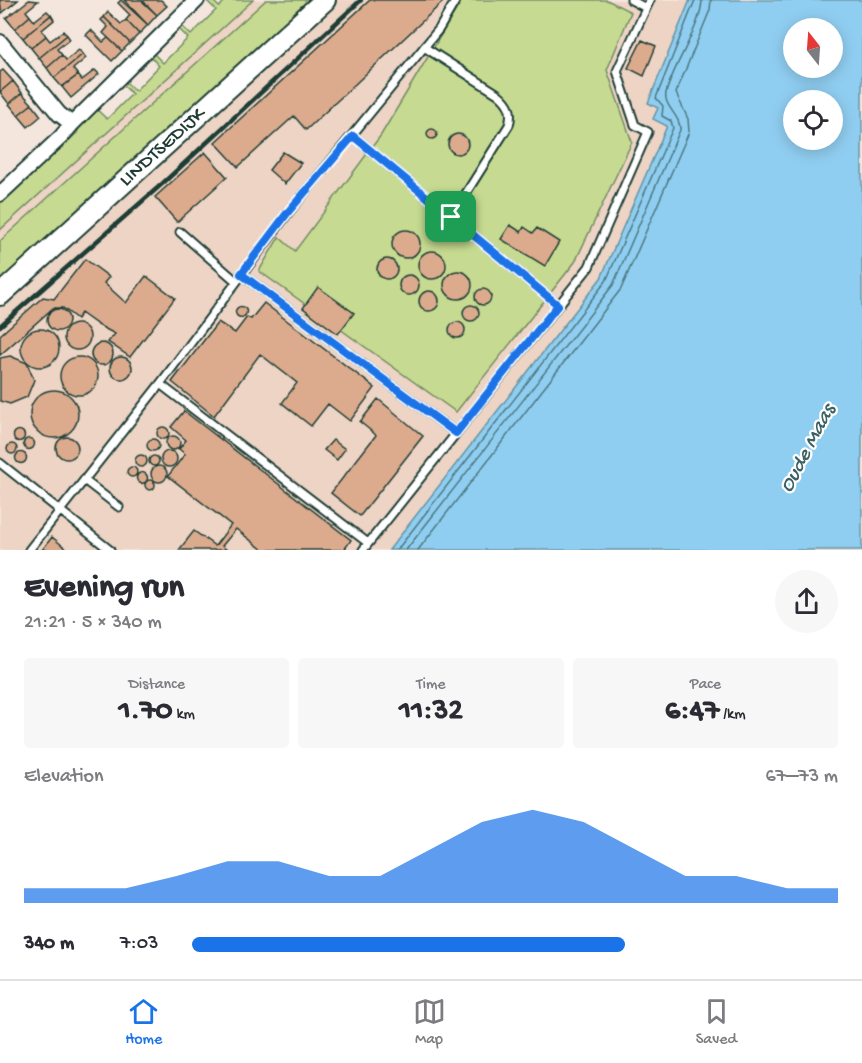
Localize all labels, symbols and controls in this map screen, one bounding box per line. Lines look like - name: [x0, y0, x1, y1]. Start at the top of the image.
- north arrow: [783, 18, 843, 78]
- map controls: [783, 18, 843, 150]
- button: locate: [783, 90, 843, 150]
- street label: LINDTSEDIJK: [116, 102, 212, 192]
- pin: [425, 191, 476, 242]
- icon: arrive: [434, 200, 467, 233]
- water label: Oude Maas: [775, 399, 844, 497]
- text: Evening run: [24, 570, 184, 608]
- button: share: [775, 570, 838, 633]
- text: 21:21 · 5 × 340 m: [24, 612, 162, 635]
- text: Distance: [128, 676, 185, 695]
- text: Time: [416, 676, 446, 695]
- text: Pace: [690, 676, 721, 695]
- text: 1.70: [118, 695, 173, 730]
- text: 11:32: [399, 695, 463, 730]
- text: 6:47: [665, 695, 719, 730]
- text: km: [173, 706, 195, 725]
- text: /km: [719, 706, 746, 725]
- text: Elevation: [24, 766, 104, 789]
- text: 67–73 m: [765, 766, 838, 789]
- text: 340 m: [24, 933, 74, 956]
- text: 7:03: [120, 933, 158, 956]
- tab: Home: [125, 995, 162, 1050]
- tab: Map: [413, 995, 446, 1050]
- tab: Saved: [696, 995, 737, 1050]

